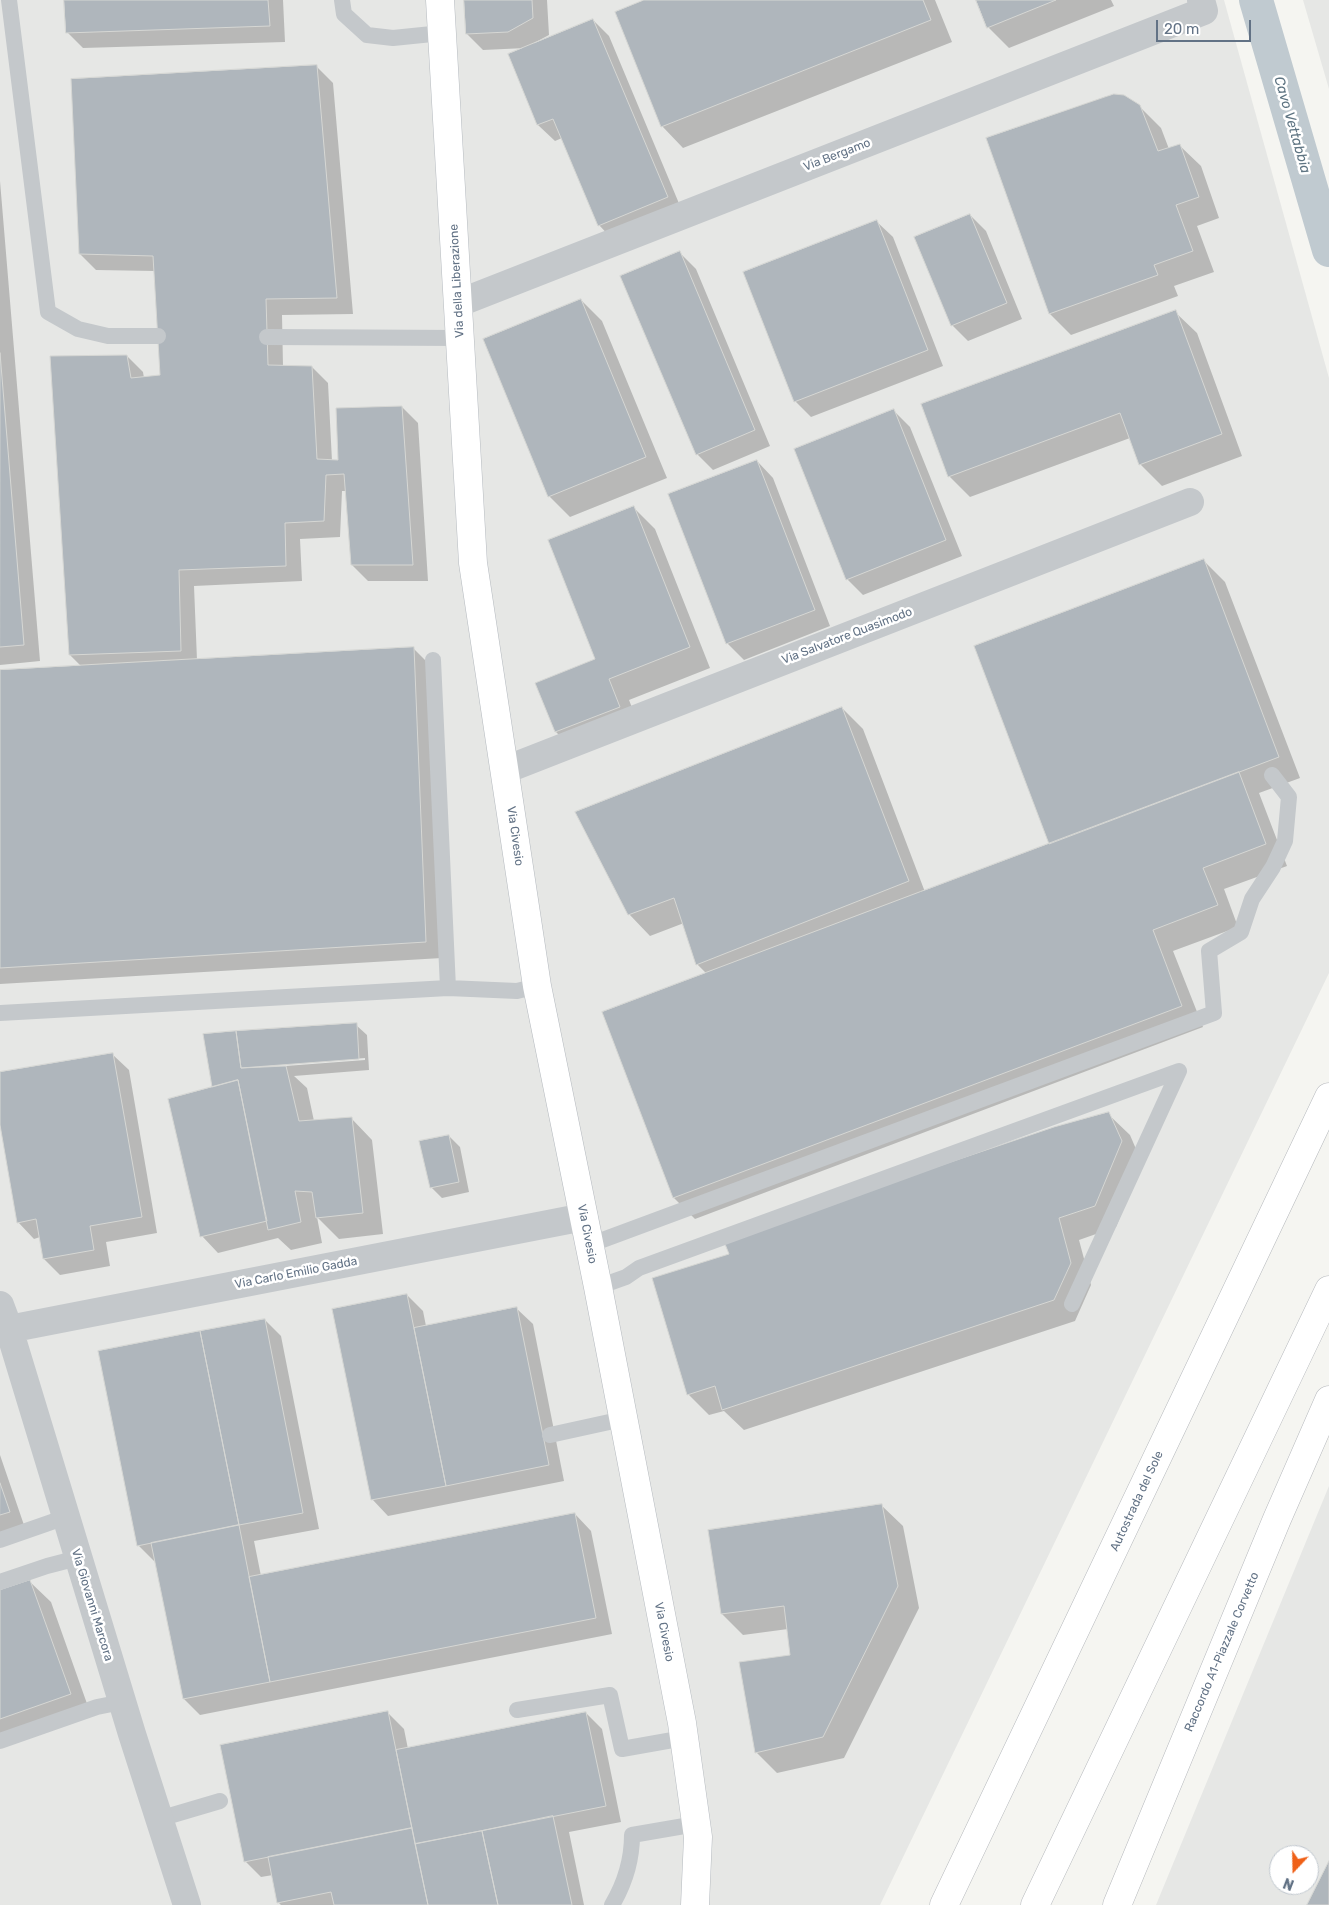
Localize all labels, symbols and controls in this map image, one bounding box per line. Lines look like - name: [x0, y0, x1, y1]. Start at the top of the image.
- scale bar: [1159, 10, 1254, 42]
- text: 20 m: [1164, 20, 1199, 38]
- water label: Cavo Vettabbia: [1270, 75, 1314, 175]
- street label: Via Bergamo: [801, 136, 873, 174]
- street label: Via della Liberazione: [447, 224, 467, 338]
- street label: Via Salvatore Quasimodo: [780, 604, 914, 668]
- street label: Via Civesio: [504, 805, 526, 867]
- street label: Via Civesio: [574, 1203, 600, 1265]
- street label: Via Carlo Emilio Gadda: [234, 1254, 358, 1292]
- street label: Autostrada del Sole: [1107, 1449, 1167, 1553]
- street label: Via Giovanni Marcora: [68, 1547, 116, 1663]
- street label: Raccordo A1-Piazzale Corvetto: [1182, 1570, 1262, 1734]
- street label: Via Civesio: [651, 1601, 677, 1663]
- north arrow: [1269, 1845, 1319, 1895]
- text: N: [1281, 1874, 1297, 1893]

